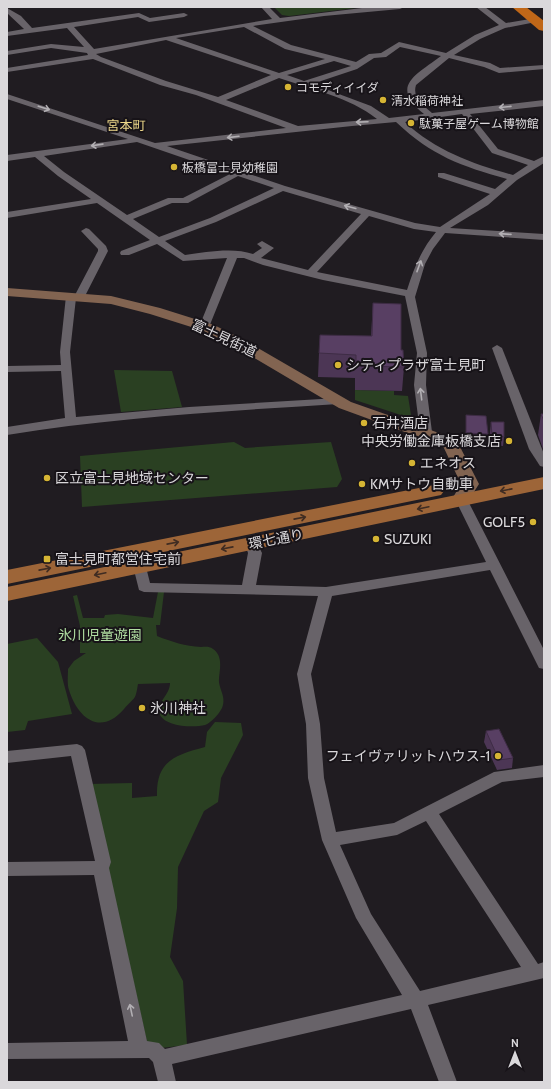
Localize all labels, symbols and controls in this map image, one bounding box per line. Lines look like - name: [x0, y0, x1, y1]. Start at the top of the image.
- place label: コモディイイダ: [296, 80, 379, 95]
- marker: コモディイイダ: [283, 82, 293, 92]
- place label: 清水稲荷神社: [391, 93, 463, 108]
- marker: 清水稲荷神社: [378, 95, 388, 105]
- one-way arrow: [499, 104, 512, 111]
- one-way arrow: [38, 105, 50, 113]
- place label: 駄菓子屋ゲーム博物館: [419, 116, 539, 131]
- district label: 宮本町: [106, 117, 146, 133]
- marker: 駄菓子屋ゲーム博物館: [406, 118, 416, 128]
- one-way arrow: [356, 119, 369, 126]
- one-way arrow: [227, 133, 240, 141]
- one-way arrow: [91, 141, 104, 149]
- place label: 板橋富士見幼稚園: [182, 160, 278, 175]
- marker: 板橋富士見幼稚園: [169, 162, 179, 172]
- one-way arrow: [344, 203, 357, 210]
- one-way arrow: [499, 231, 512, 238]
- one-way arrow: [416, 261, 424, 273]
- street label: 富士見街道: [188, 315, 260, 361]
- place label: シティプラザ富士見町: [346, 356, 485, 374]
- marker: シティプラザ富士見町: [333, 360, 343, 370]
- one-way arrow: [417, 388, 424, 401]
- place label: 石井酒店: [372, 414, 428, 432]
- marker: 石井酒店: [359, 418, 369, 428]
- place label: 中央労働金庫板橋支店: [361, 432, 501, 450]
- marker: 中央労働金庫板橋支店: [504, 436, 514, 446]
- place label: エネオス: [420, 454, 476, 472]
- marker: エネオス: [407, 458, 417, 468]
- place label: 区立富士見地域センター: [55, 469, 209, 487]
- marker: 区立富士見地域センター: [42, 473, 52, 483]
- place label: KMサトウ自動車: [370, 475, 473, 493]
- marker: KMサトウ自動車: [357, 479, 367, 489]
- one-way arrow: [500, 487, 513, 495]
- one-way arrow: [417, 504, 430, 512]
- place label: GOLF5: [483, 513, 525, 531]
- one-way arrow: [293, 514, 306, 522]
- marker: GOLF5: [528, 517, 538, 527]
- street label: 環七通り: [247, 525, 305, 553]
- place label: SUZUKI: [384, 530, 432, 548]
- marker: SUZUKI: [371, 534, 381, 544]
- one-way arrow: [166, 539, 179, 547]
- one-way arrow: [221, 545, 234, 553]
- place label: 富士見町都営住宅前: [55, 550, 181, 568]
- marker: 富士見町都営住宅前: [42, 554, 52, 564]
- one-way arrow: [38, 565, 51, 573]
- one-way arrow: [94, 571, 107, 579]
- park label: 氷川児童遊園: [58, 626, 142, 644]
- place label: 氷川神社: [150, 699, 206, 717]
- marker: 氷川神社: [137, 703, 147, 713]
- place label: フェイヴァリットハウス-1: [326, 747, 490, 765]
- marker: フェイヴァリットハウス-1: [493, 751, 503, 761]
- one-way arrow: [127, 1004, 135, 1017]
- north arrow: [495, 1033, 535, 1073]
- text: N: [511, 1036, 519, 1050]

